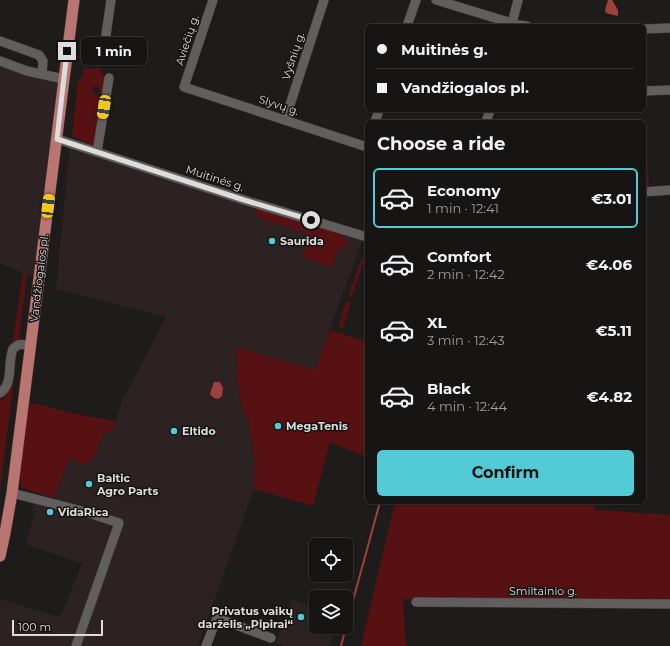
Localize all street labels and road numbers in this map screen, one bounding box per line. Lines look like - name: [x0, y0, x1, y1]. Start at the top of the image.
- street label: Aviečių g.: [172, 13, 202, 67]
- street label: Vyšnių g.: [279, 30, 307, 82]
- street label: Slyvų g.: [257, 92, 301, 118]
- street label: Muitinės g.: [184, 162, 246, 194]
- street label: Vandžiogalos pl.: [27, 233, 51, 323]
- street label: Smiltainio g.: [509, 584, 577, 598]

